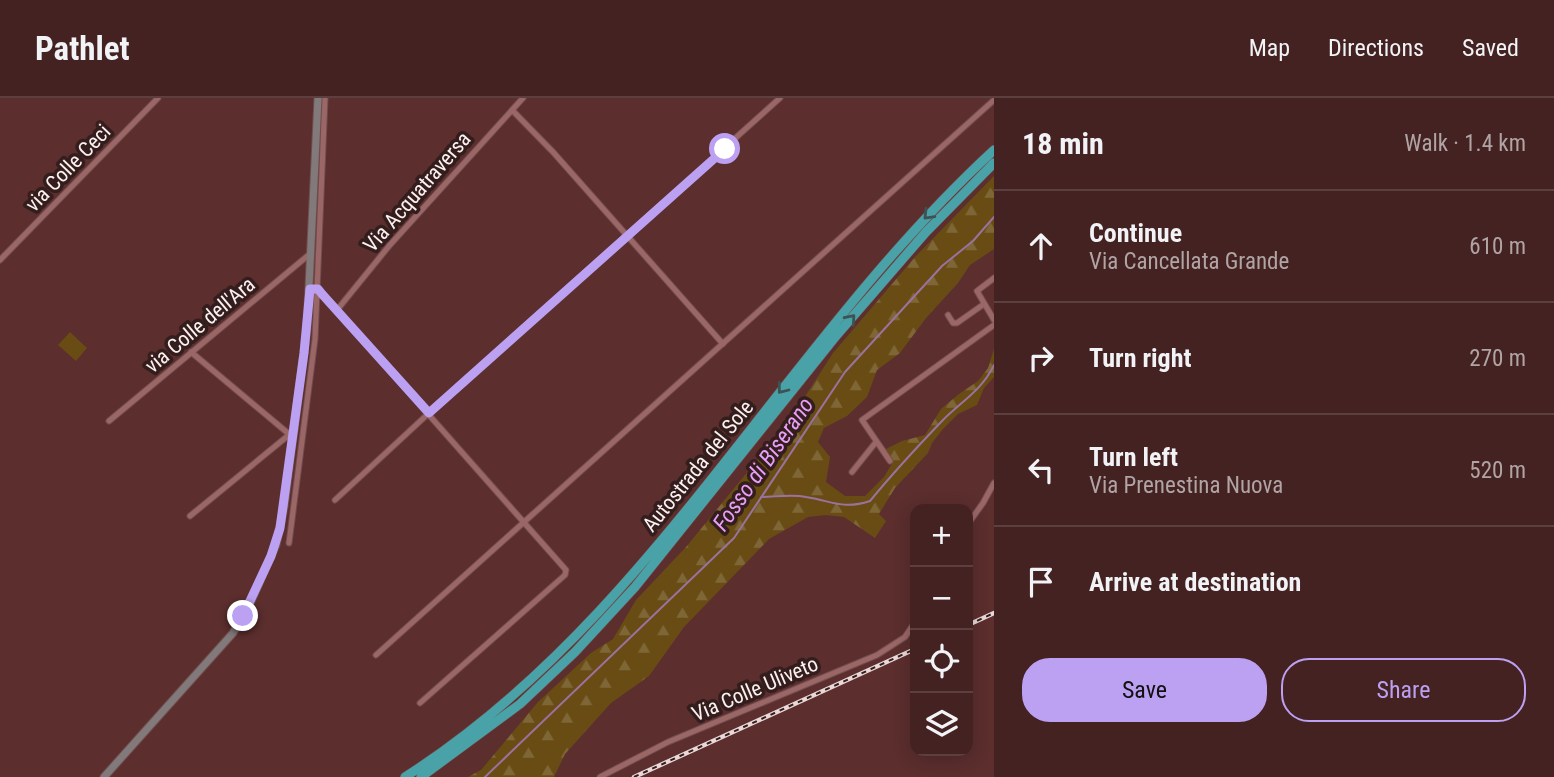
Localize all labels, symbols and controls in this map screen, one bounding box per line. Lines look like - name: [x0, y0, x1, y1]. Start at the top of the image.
- text: Pathlet: [35, 29, 130, 68]
- text: Map: [1249, 34, 1290, 62]
- text: Directions: [1328, 34, 1424, 62]
- text: Saved: [1462, 34, 1519, 62]
- street label: via Colle Ceci: [21, 119, 115, 217]
- text: 18 min: [1022, 126, 1104, 161]
- street label: Via Acquatraversa: [358, 127, 476, 257]
- text: Walk · 1.4 km: [1404, 130, 1526, 157]
- route start: [709, 133, 740, 164]
- one-way arrow: [924, 207, 937, 220]
- text: Continue: [1089, 218, 1182, 248]
- icon: ahead: [1022, 227, 1060, 265]
- text: 610 m: [1469, 233, 1526, 260]
- text: Via Cancellata Grande: [1089, 248, 1289, 275]
- street label: via Colle dell'Ara: [140, 272, 260, 378]
- one-way arrow: [843, 314, 855, 327]
- icon: right: [1022, 339, 1060, 377]
- text: Turn right: [1089, 343, 1191, 373]
- text: 270 m: [1469, 345, 1526, 372]
- one-way arrow: [777, 382, 790, 394]
- water label: Fosso di Biserano: [707, 392, 819, 536]
- street label: Autostrada del Sole: [638, 395, 758, 536]
- text: Turn left: [1089, 442, 1178, 472]
- icon: left: [1022, 451, 1060, 489]
- text: 520 m: [1469, 457, 1526, 484]
- text: Via Prenestina Nuova: [1089, 472, 1283, 499]
- map controls: [910, 504, 973, 756]
- button: +: [910, 504, 973, 567]
- icon: arrive: [1022, 563, 1060, 601]
- button: −: [910, 567, 973, 630]
- text: Arrive at destination: [1089, 567, 1301, 597]
- route end: [227, 600, 258, 631]
- button: locate: [910, 630, 973, 693]
- street label: Via Colle Uliveto: [688, 652, 822, 726]
- button: Save: [1022, 658, 1267, 722]
- button: Share: [1281, 658, 1526, 722]
- button: layers: [910, 693, 973, 756]

